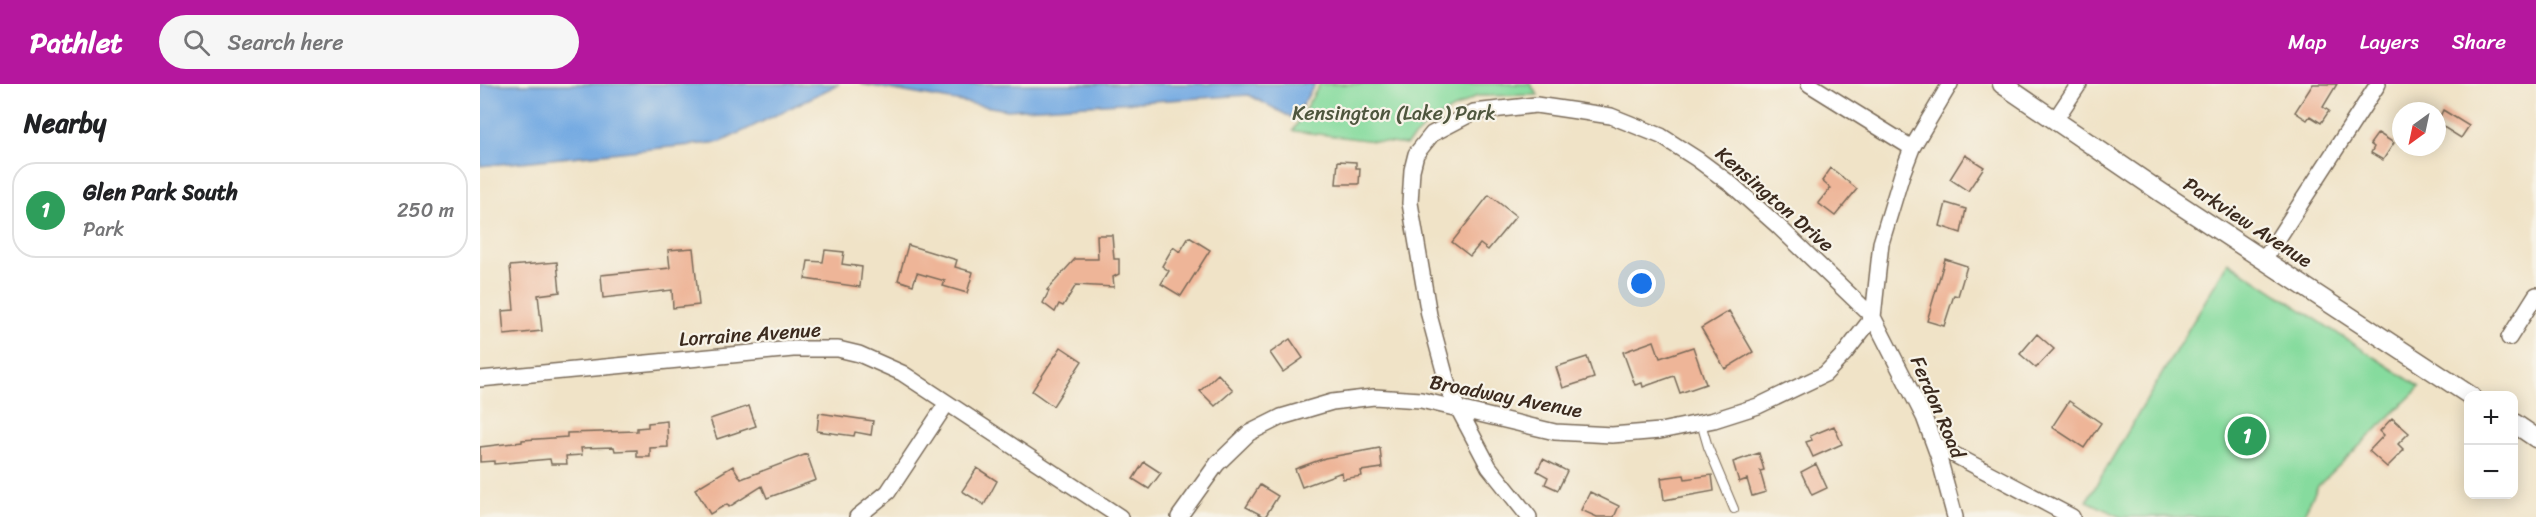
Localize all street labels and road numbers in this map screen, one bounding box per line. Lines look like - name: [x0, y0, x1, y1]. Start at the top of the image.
- street label: Kensington Drive: [1707, 137, 1842, 261]
- street label: Parkview Avenue: [2176, 167, 2320, 278]
- street label: Lorraine Avenue: [678, 312, 822, 357]
- street label: Ferdon Road: [1900, 350, 1975, 465]
- street label: Broadway Avenue: [1427, 365, 1586, 429]

